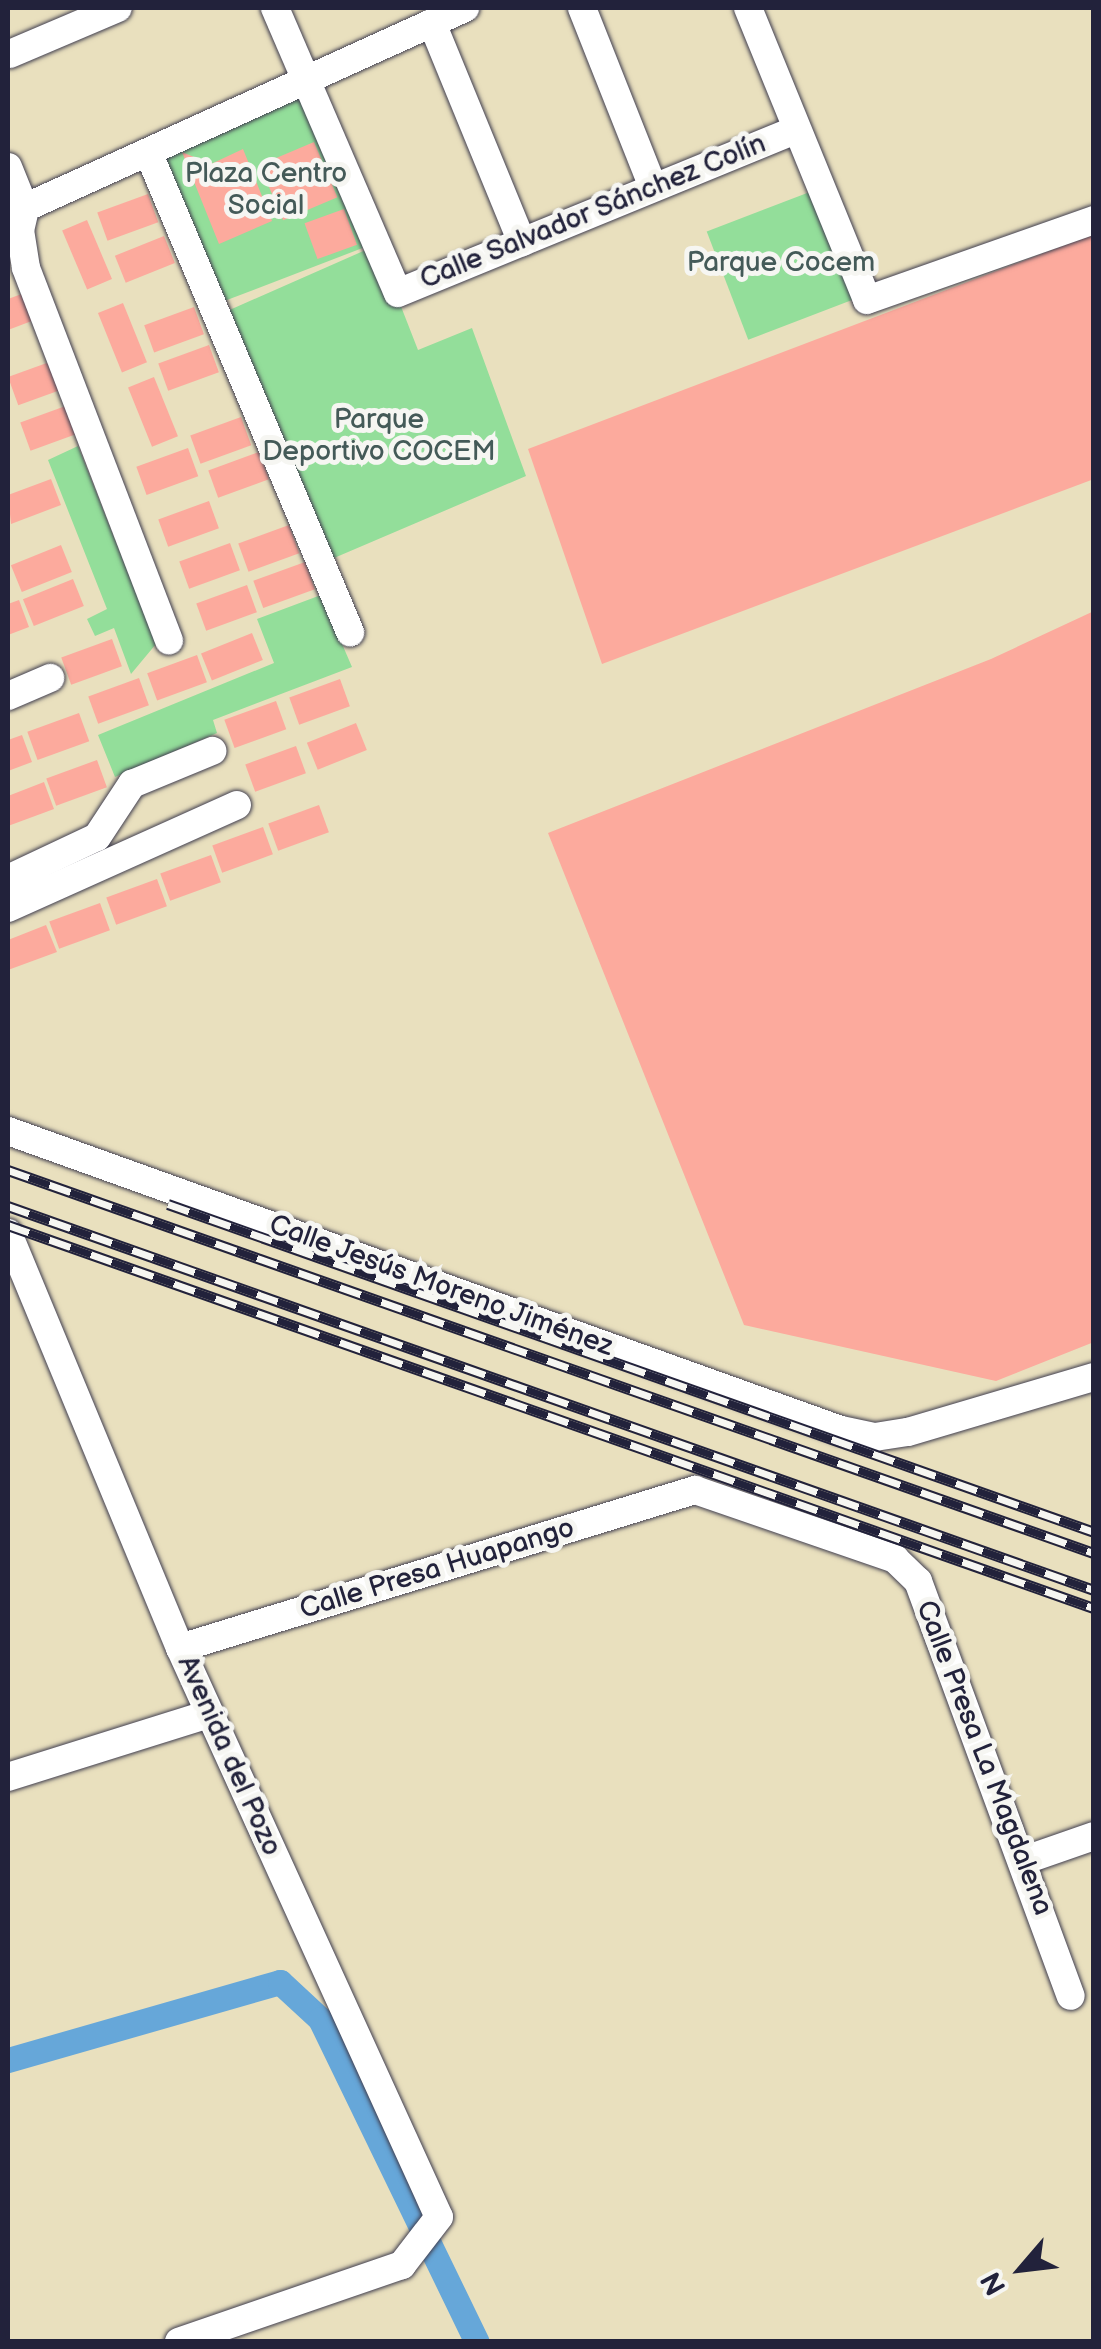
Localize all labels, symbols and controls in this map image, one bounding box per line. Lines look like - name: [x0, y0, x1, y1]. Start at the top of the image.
- street label: Calle Salvador Sánchez Colín: [415, 127, 771, 297]
- park label: Plaza Centro Social: [185, 157, 347, 223]
- park label: Parque Cocem: [687, 246, 875, 280]
- park label: Parque Deportivo COCEM: [262, 403, 496, 469]
- street label: Calle Jesús Moreno Jiménez: [263, 1208, 619, 1364]
- street label: Calle Presa Huapango: [296, 1511, 578, 1627]
- street label: Calle Presa La Magdalena: [908, 1596, 1060, 1920]
- street label: Avenida del Pozo: [170, 1651, 288, 1861]
- north arrow: [971, 2219, 1071, 2319]
- text: N: [975, 2266, 1014, 2300]

